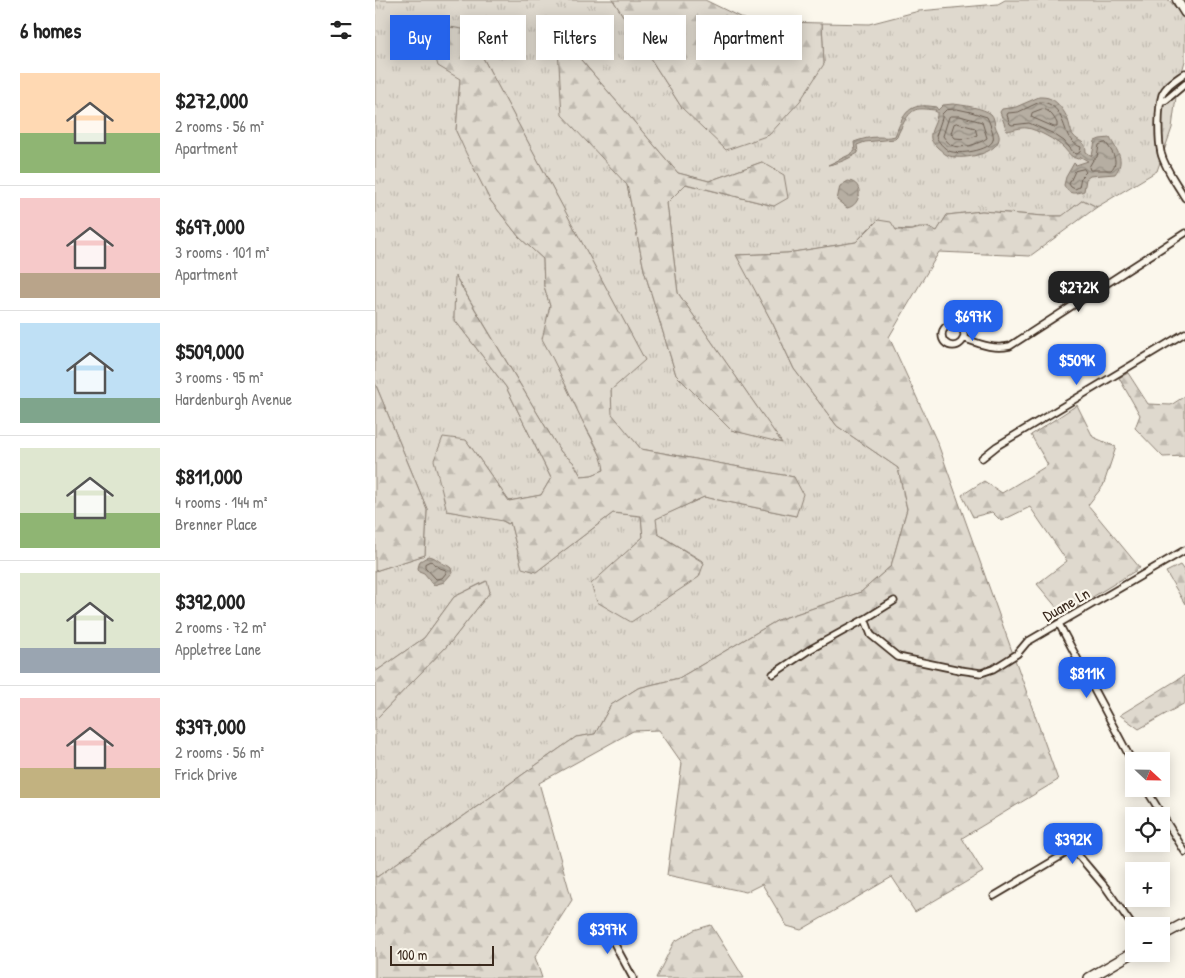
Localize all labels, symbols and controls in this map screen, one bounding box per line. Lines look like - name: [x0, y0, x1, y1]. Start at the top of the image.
- chip: Buy: [390, 15, 450, 60]
- chip: Rent: [460, 15, 526, 60]
- chip: Filters: [536, 15, 614, 60]
- chip: New: [624, 15, 686, 60]
- chip: Apartment: [696, 15, 802, 60]
- text: 6 homes: [20, 16, 81, 45]
- icon: filters: [327, 16, 355, 44]
- text: $272,000: [175, 86, 248, 115]
- icon: home: [60, 93, 120, 153]
- text: 2 rooms · 56 m²: [175, 115, 264, 137]
- text: Apartment: [175, 137, 238, 159]
- text: $697,000: [175, 212, 245, 241]
- icon: home: [60, 218, 120, 278]
- text: 3 rooms · 101 m²: [175, 241, 270, 263]
- text: Apartment: [175, 263, 238, 285]
- pin: $272K: [1044, 270, 1114, 313]
- text: $272K: [1059, 276, 1099, 298]
- pin: $697K: [938, 300, 1008, 342]
- text: $697K: [955, 305, 991, 327]
- text: $509,000: [175, 337, 244, 366]
- icon: home: [60, 343, 120, 403]
- pin: $509K: [1042, 344, 1112, 386]
- text: $509K: [1059, 349, 1095, 371]
- text: 3 rooms · 95 m²: [175, 366, 263, 388]
- text: Hardenburgh Avenue: [175, 388, 292, 410]
- text: $811,000: [175, 462, 242, 491]
- icon: home: [60, 468, 120, 528]
- text: 4 rooms · 144 m²: [175, 491, 267, 513]
- text: Brenner Place: [175, 513, 257, 535]
- street label: Duane Ln: [1039, 582, 1093, 626]
- text: $392,000: [175, 587, 245, 616]
- icon: home: [60, 593, 120, 653]
- text: 2 rooms · 72 m²: [175, 616, 266, 638]
- text: Appletree Lane: [175, 638, 261, 660]
- pin: $811K: [1052, 656, 1122, 699]
- text: $811K: [1069, 662, 1105, 684]
- text: $397,000: [175, 712, 246, 741]
- icon: home: [60, 718, 120, 778]
- text: 2 rooms · 56 m²: [175, 741, 264, 763]
- north arrow: [1125, 752, 1170, 798]
- map controls: [1125, 752, 1170, 962]
- text: Frick Drive: [175, 763, 237, 785]
- button: locate: [1125, 807, 1170, 852]
- pin: $392K: [1038, 822, 1108, 865]
- text: $392K: [1054, 828, 1092, 850]
- button: +: [1125, 862, 1170, 907]
- pin: $397K: [573, 912, 643, 955]
- button: −: [1125, 917, 1170, 962]
- text: $397K: [589, 918, 627, 940]
- scale bar: [390, 943, 494, 966]
- text: 100 m: [397, 945, 427, 964]

